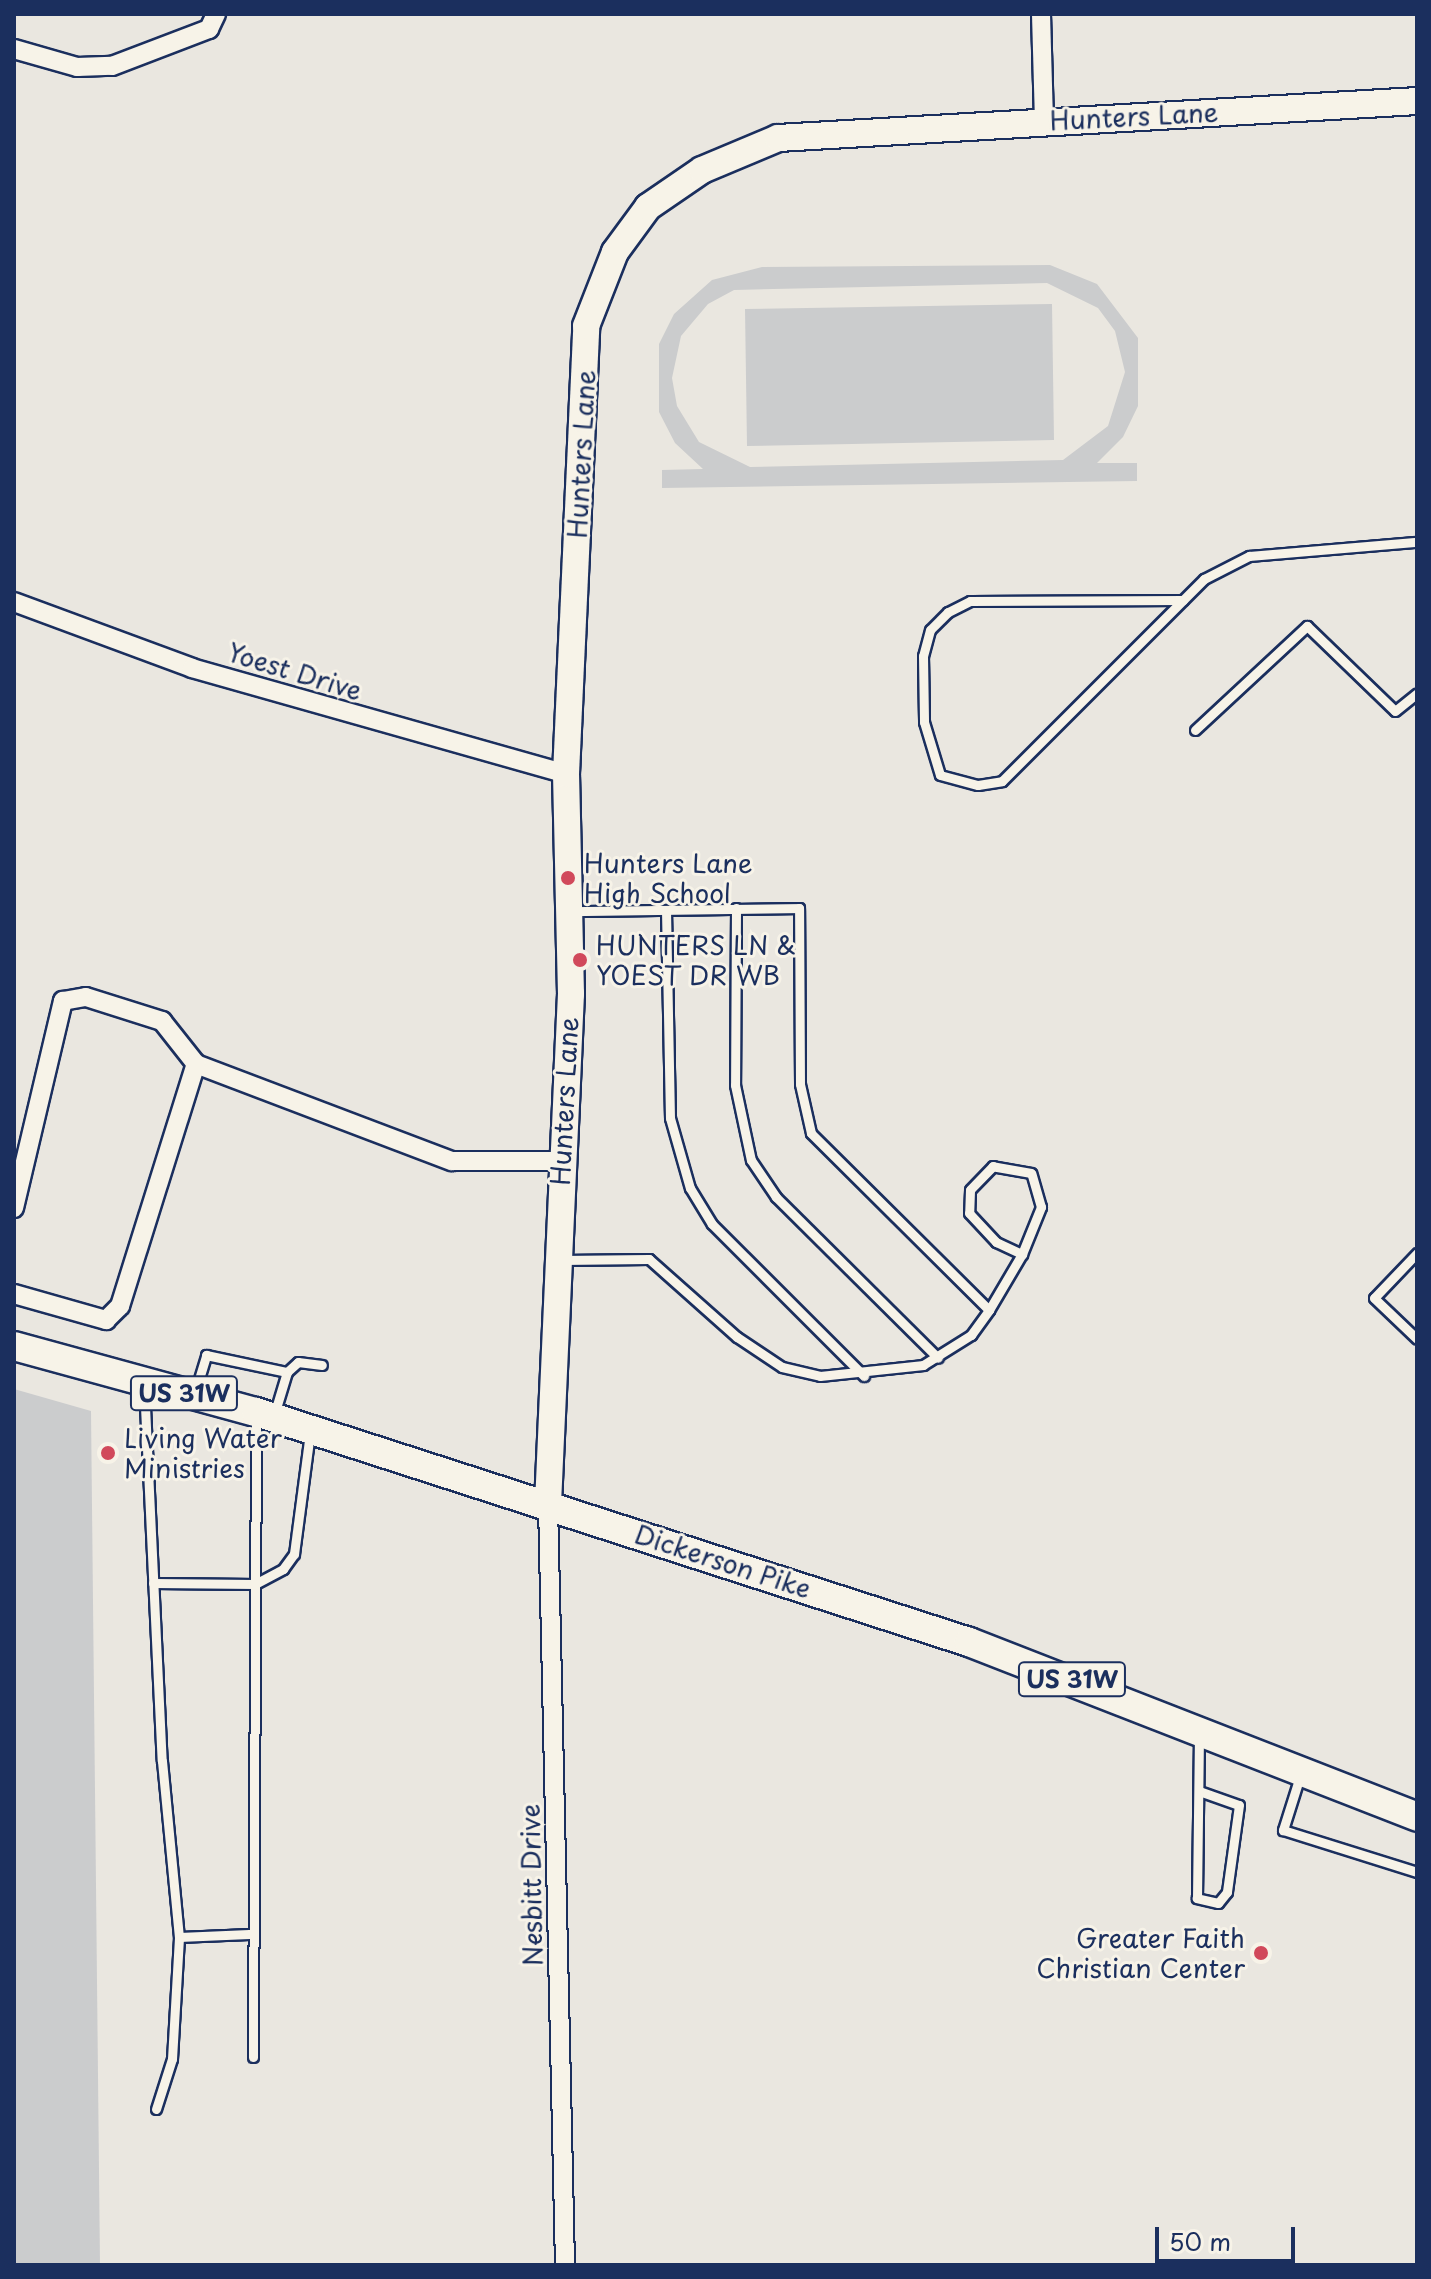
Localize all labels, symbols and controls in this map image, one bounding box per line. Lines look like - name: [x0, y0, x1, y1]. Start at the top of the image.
- street label: Hunters Lane: [1049, 96, 1219, 136]
- street label: Hunters Lane: [561, 369, 601, 539]
- street label: Yoest Drive: [224, 636, 366, 706]
- place label: Hunters Lane High School: [584, 847, 753, 908]
- marker: Hunters Lane High School: [559, 869, 577, 887]
- place label: HUNTERS LN & YOEST DR WB: [596, 929, 799, 990]
- marker: HUNTERS LN & YOEST DR WB: [571, 951, 589, 969]
- street label: Hunters Lane: [544, 1016, 584, 1186]
- road number: US 31W: [130, 1373, 238, 1413]
- place label: Living Water Ministries: [124, 1422, 282, 1484]
- marker: Living Water Ministries: [99, 1444, 117, 1462]
- street label: Dickerson Pike: [631, 1518, 815, 1604]
- road number: US 31W: [1018, 1659, 1126, 1699]
- street label: Nesbitt Drive: [514, 1803, 548, 1967]
- place label: Greater Faith Christian Center: [1037, 1922, 1245, 1984]
- marker: Greater Faith Christian Center: [1252, 1944, 1270, 1962]
- scale bar: [1159, 2211, 1299, 2261]
- text: 50 m: [1169, 2223, 1231, 2259]

